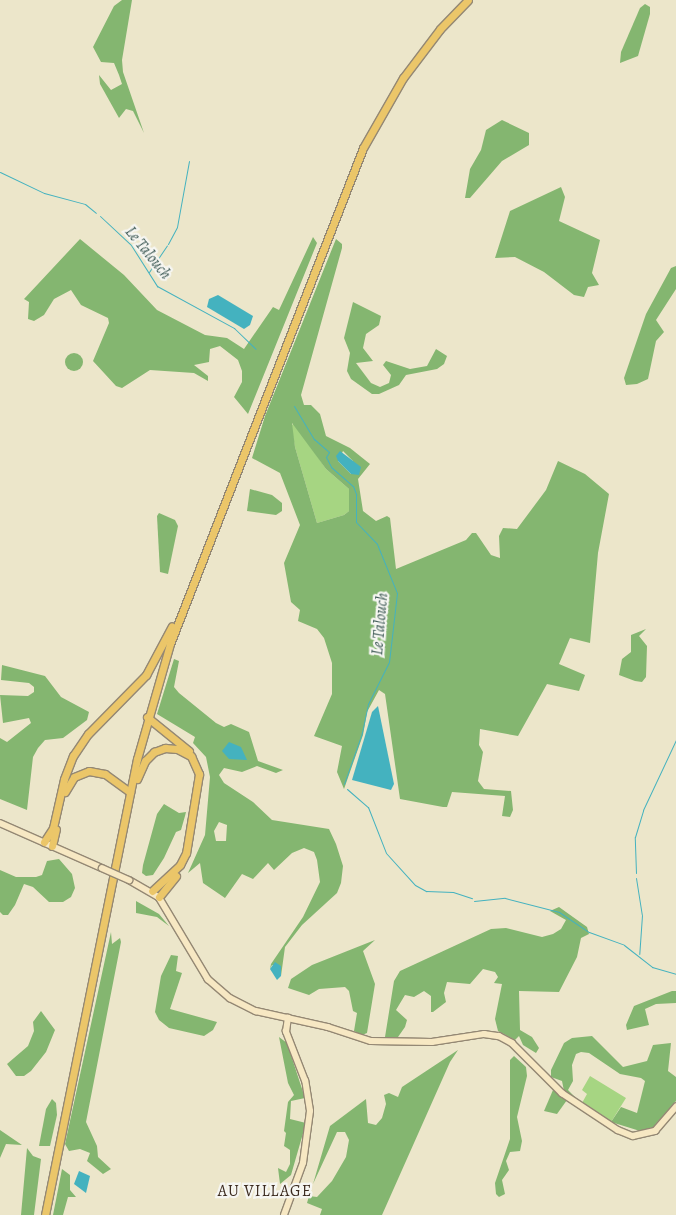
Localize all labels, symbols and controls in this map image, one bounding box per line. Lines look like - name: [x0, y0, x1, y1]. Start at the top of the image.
- water label: Le Talouch: [121, 223, 175, 283]
- water label: Le Talouch: [368, 592, 392, 656]
- district label: AU VILLAGE: [217, 1181, 313, 1201]

